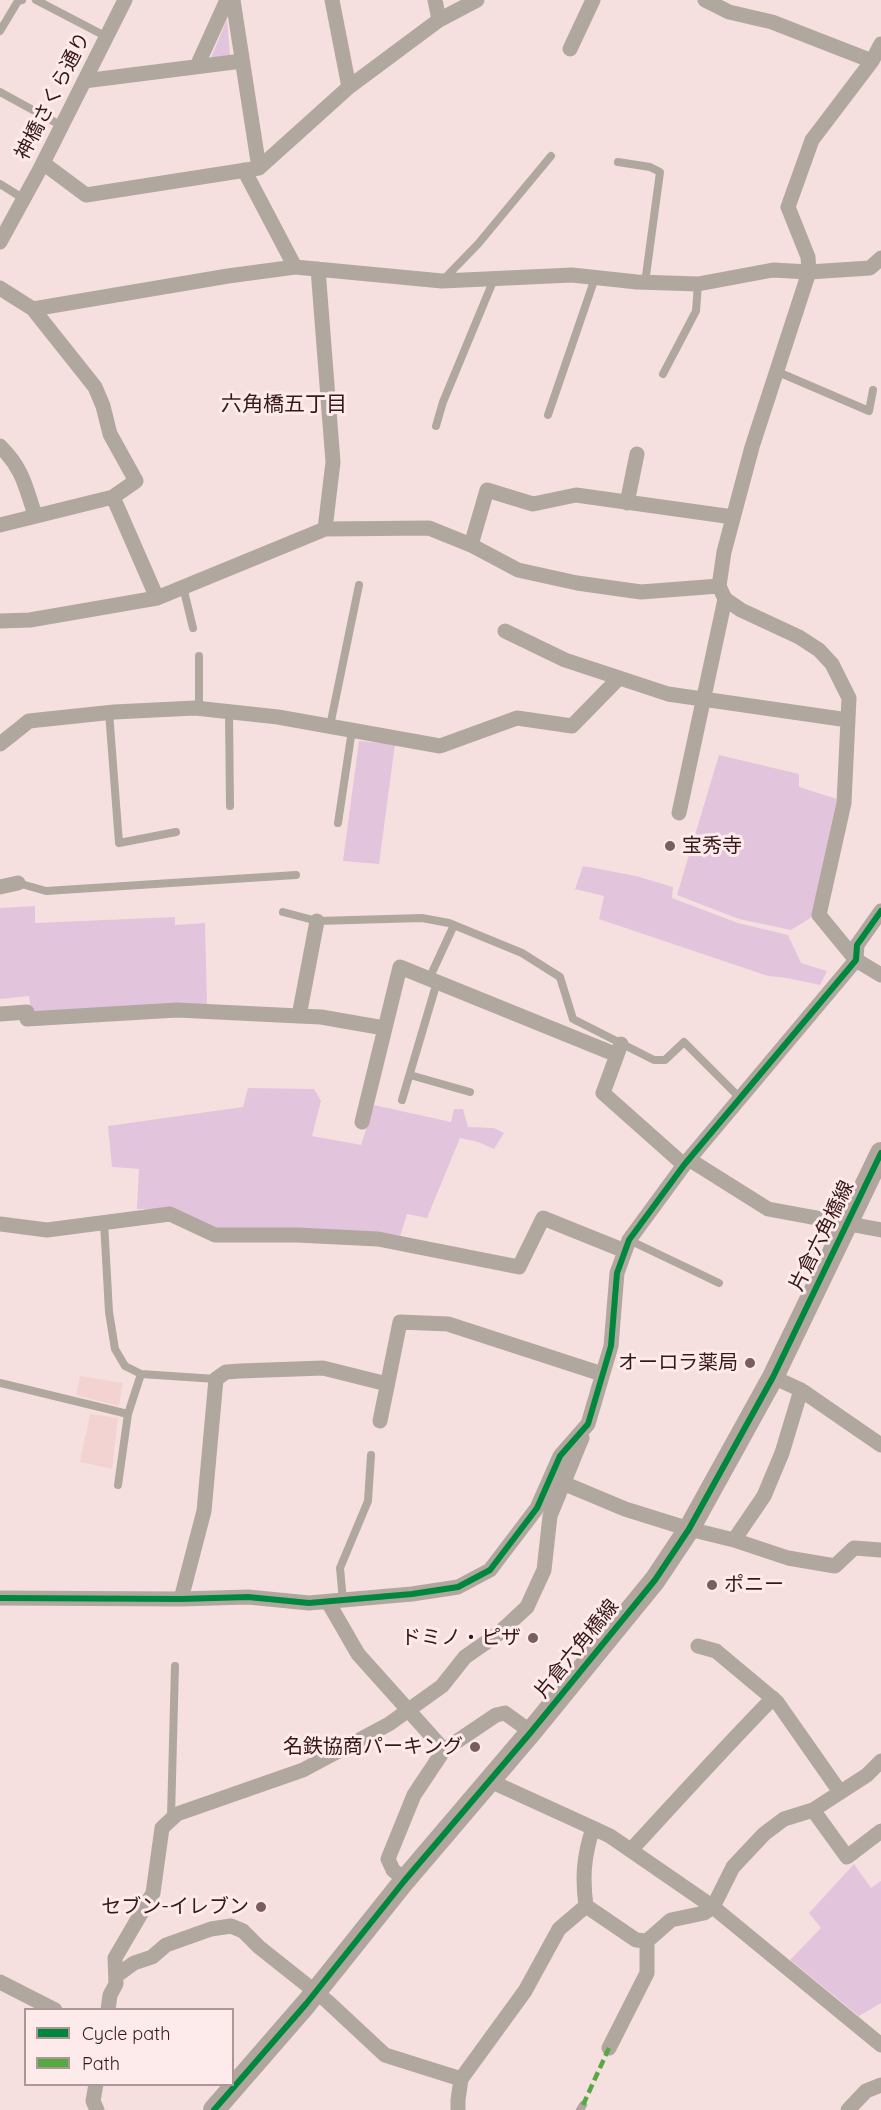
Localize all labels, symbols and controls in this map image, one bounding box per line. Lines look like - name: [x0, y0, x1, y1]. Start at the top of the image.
- street label: 神橋さくら通り: [11, 28, 95, 164]
- district label: 六角橋五丁目: [221, 392, 347, 418]
- place label: 宝秀寺: [682, 834, 742, 858]
- marker: 宝秀寺: [663, 839, 677, 853]
- street label: 片倉六角橋線: [785, 1177, 859, 1295]
- place label: オーロラ薬局: [618, 1351, 738, 1375]
- marker: オーロラ薬局: [743, 1356, 757, 1370]
- place label: ポニー: [724, 1573, 784, 1597]
- marker: ポニー: [705, 1578, 719, 1592]
- street label: 片倉六角橋線: [530, 1595, 624, 1703]
- place label: ドミノ・ピザ: [401, 1626, 521, 1650]
- marker: ドミノ・ピザ: [526, 1631, 540, 1645]
- place label: 名鉄協商パーキング: [283, 1735, 463, 1759]
- marker: 名鉄協商パーキング: [468, 1740, 482, 1754]
- place label: セブン-イレブン: [101, 1895, 249, 1919]
- marker: セブン-イレブン: [254, 1900, 268, 1914]
- legend: [24, 2008, 234, 2086]
- text: Cycle path: [82, 2022, 170, 2045]
- text: Path: [82, 2052, 120, 2075]

